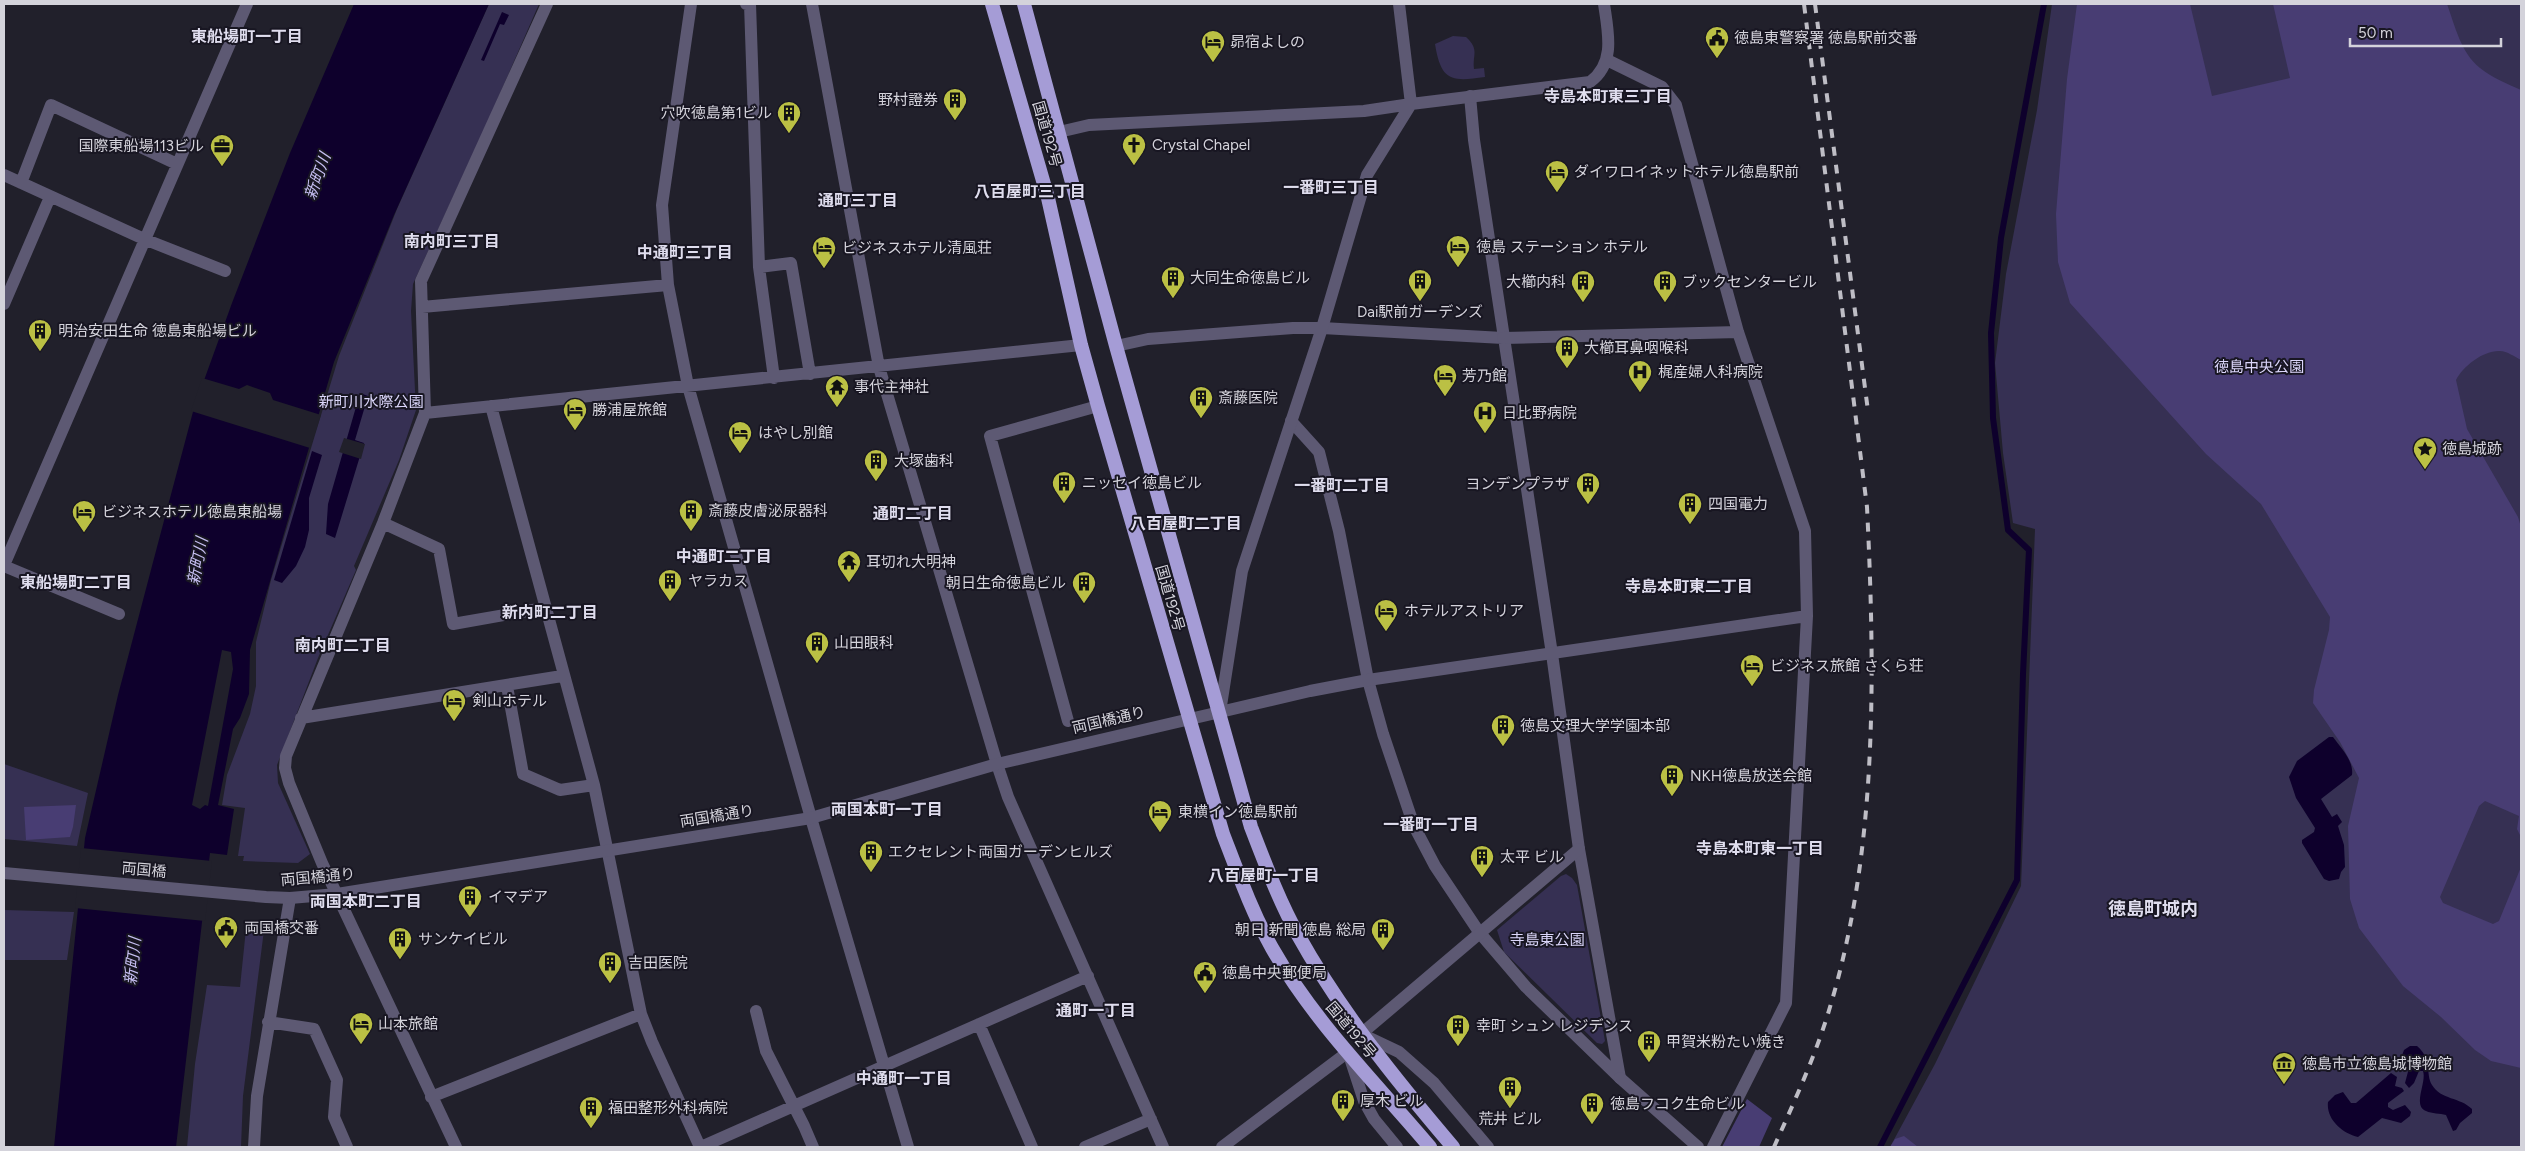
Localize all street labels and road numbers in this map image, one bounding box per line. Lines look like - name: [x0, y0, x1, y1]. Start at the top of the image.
- street label: 国道192号: [1029, 99, 1065, 169]
- street label: 国道192号: [1152, 563, 1188, 633]
- street label: 両国橋通り: [1070, 703, 1148, 737]
- street label: 両国橋通り: [679, 801, 755, 831]
- street label: 両国橋: [121, 859, 167, 881]
- street label: 両国橋通り: [280, 865, 356, 889]
- street label: 国道192号: [1322, 998, 1380, 1062]

